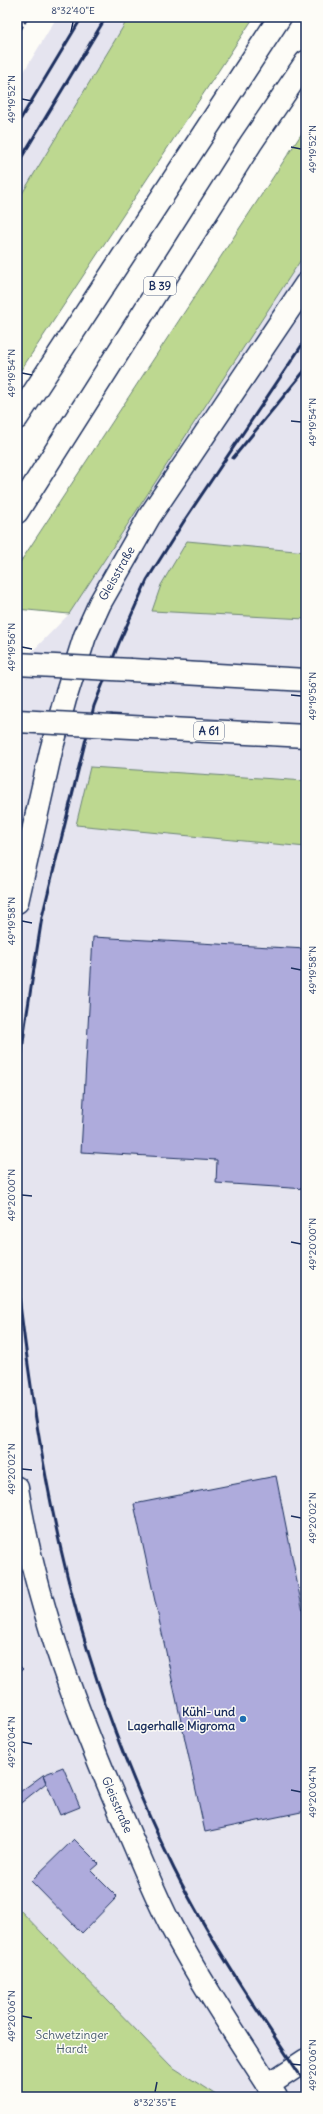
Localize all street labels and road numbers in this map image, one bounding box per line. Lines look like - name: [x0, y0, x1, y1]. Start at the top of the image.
- road number: B 39: [144, 277, 176, 295]
- street label: Gleisstraße: [95, 543, 138, 603]
- road number: A 61: [194, 722, 224, 740]
- street label: Gleisstraße: [99, 1774, 136, 1835]

